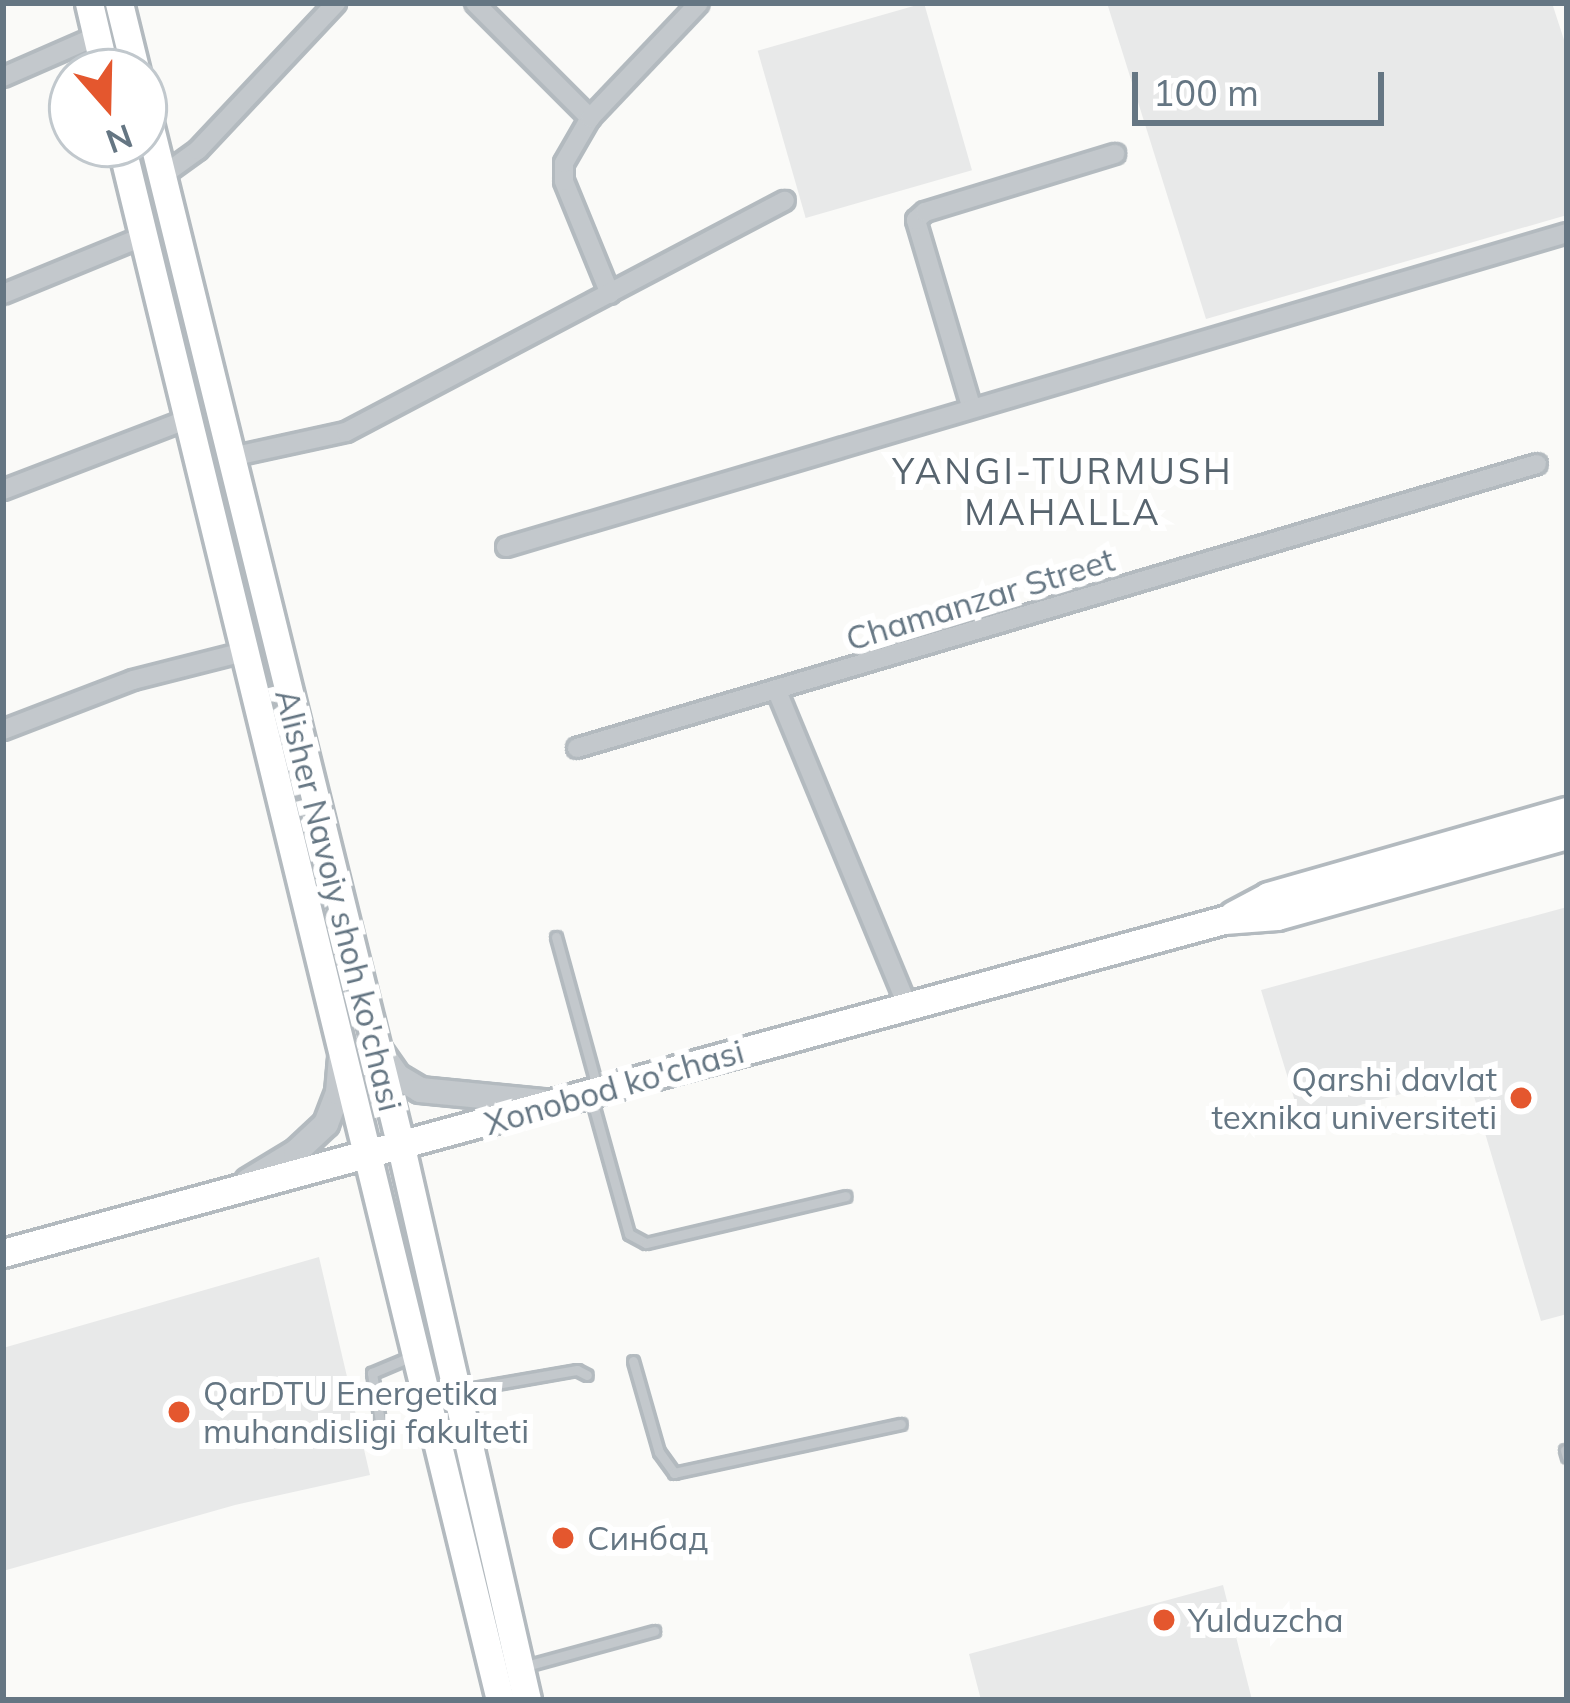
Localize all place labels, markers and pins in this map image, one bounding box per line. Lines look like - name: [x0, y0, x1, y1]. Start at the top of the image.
- place label: Qarshi davlat texnika universiteti: [1211, 1059, 1497, 1137]
- marker: Qarshi davlat texnika universiteti: [1508, 1085, 1534, 1111]
- place label: QarDTU Energetika muhandisligi fakulteti: [203, 1373, 529, 1451]
- marker: QarDTU Energetika muhandisligi fakulteti: [166, 1399, 192, 1425]
- place label: Синбад: [587, 1518, 708, 1558]
- marker: Синбад: [550, 1525, 576, 1551]
- place label: Yulduzcha: [1188, 1600, 1344, 1640]
- marker: Yulduzcha: [1151, 1607, 1177, 1633]

